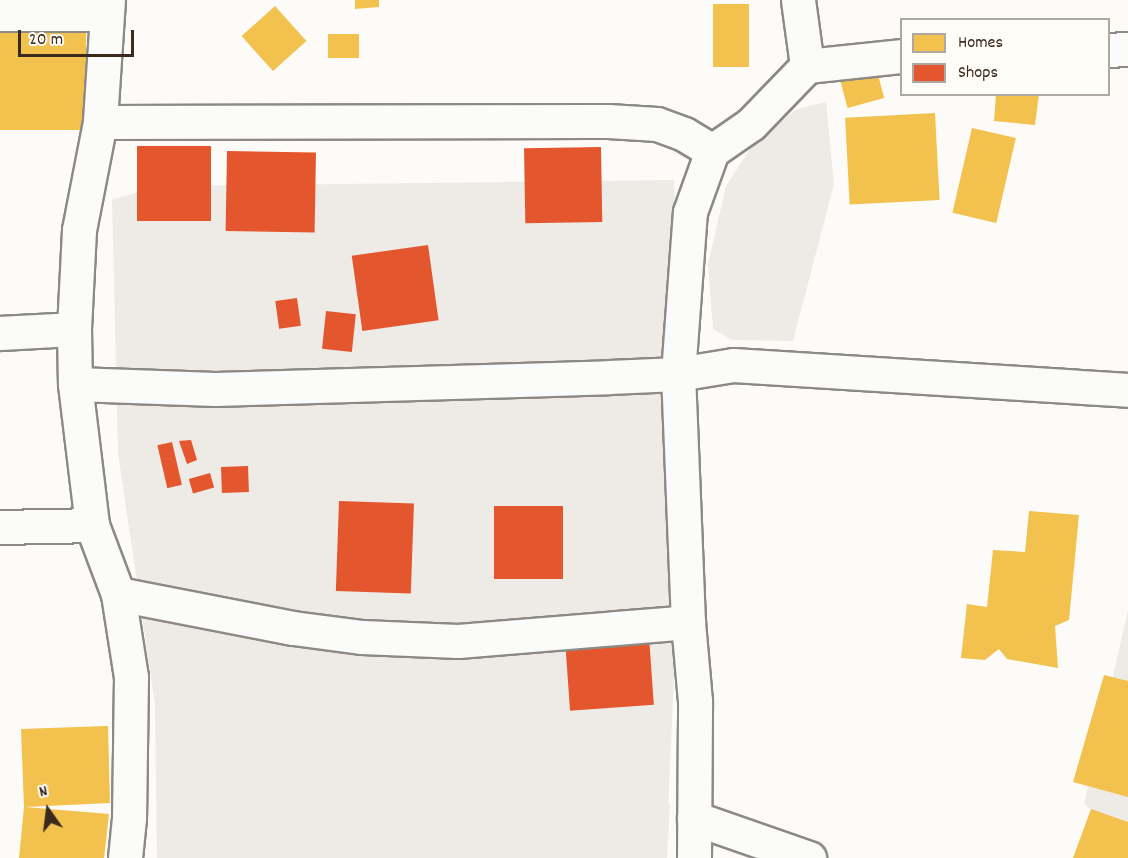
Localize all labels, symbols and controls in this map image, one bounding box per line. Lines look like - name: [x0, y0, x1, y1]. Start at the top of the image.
- scale bar: [21, 18, 136, 56]
- legend: [900, 18, 1110, 96]
- text: 20 m: [29, 28, 63, 53]
- text: Homes: [958, 31, 1003, 56]
- text: Shops: [958, 61, 998, 86]
- north arrow: [18, 780, 78, 840]
- text: N: [37, 780, 50, 804]

